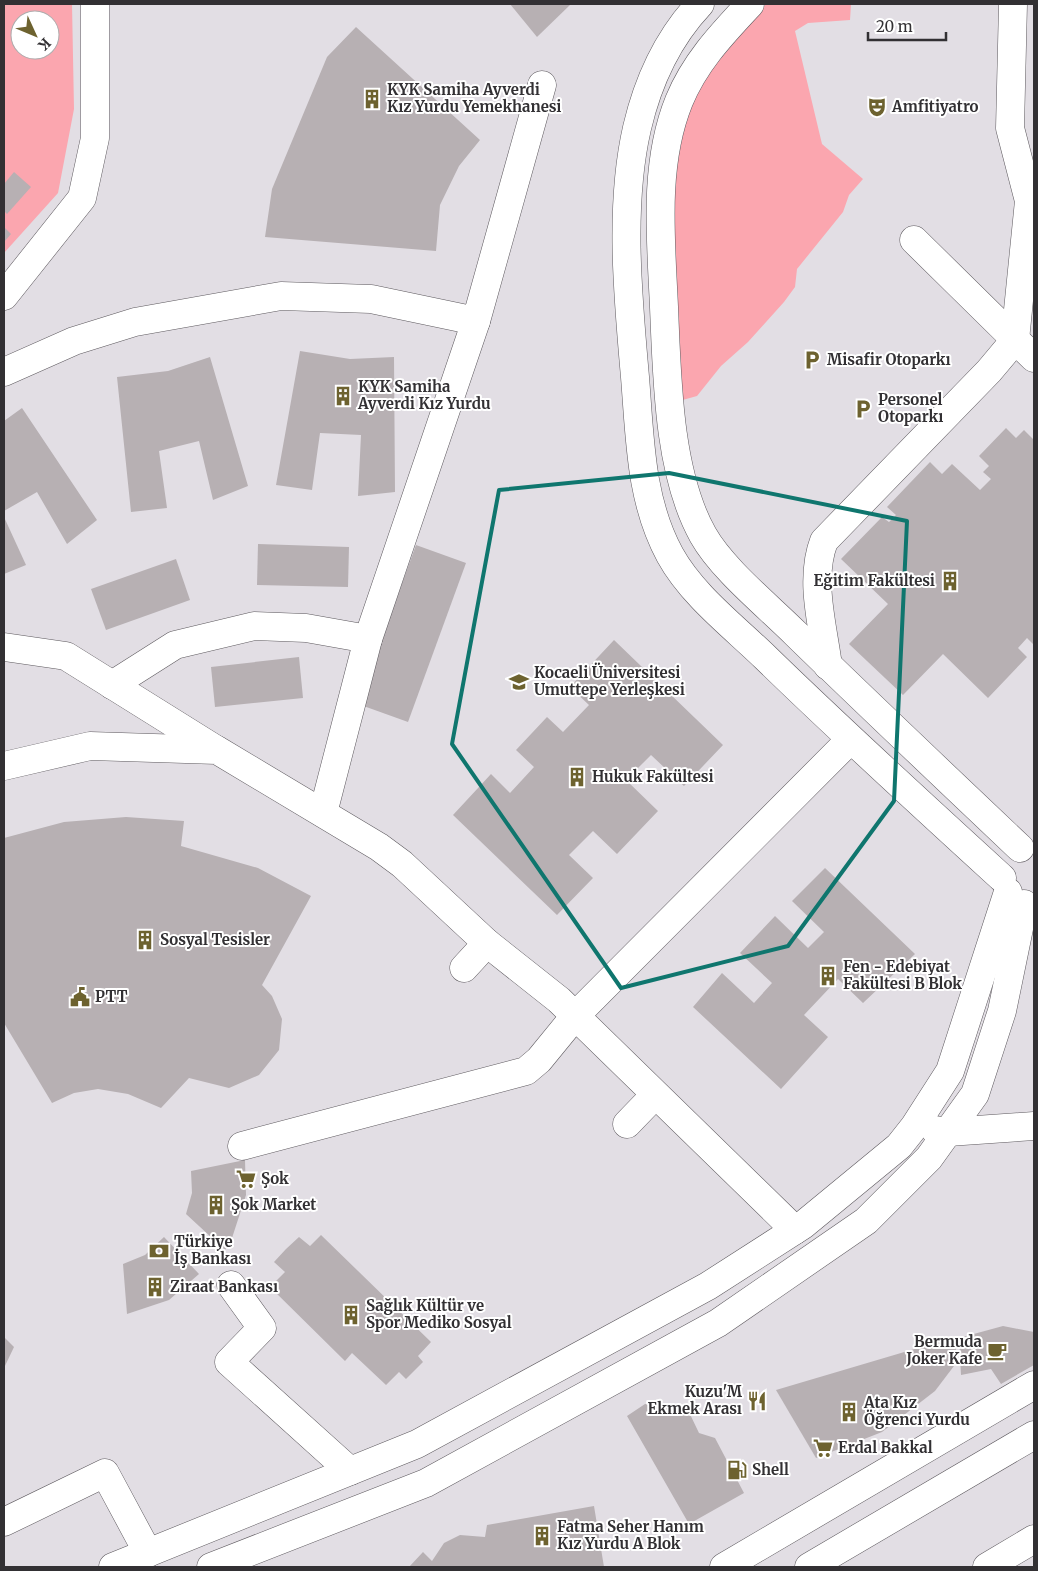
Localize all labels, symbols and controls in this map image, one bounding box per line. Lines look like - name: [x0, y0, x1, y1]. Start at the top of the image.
- north arrow: [10, 10, 60, 60]
- scale bar: [868, 10, 946, 42]
- text: 20 m: [876, 17, 913, 36]
- text: K: [34, 34, 54, 54]
- place label: KYK Samiha Ayverdi Kız Yurdu Yemekhanesi: [387, 80, 562, 116]
- building icon: KYK Samiha Ayverdi Kız Yurdu Yemekhanesi: [361, 88, 383, 110]
- theatre icon: Amfitiyatro: [866, 96, 888, 118]
- place label: Amfitiyatro: [891, 97, 979, 116]
- parking icon: Misafir Otoparkı: [801, 349, 823, 371]
- place label: Misafir Otoparkı: [827, 350, 951, 369]
- place label: KYK Samiha Ayverdi Kız Yurdu: [357, 377, 491, 413]
- building icon: KYK Samiha Ayverdi Kız Yurdu: [332, 385, 354, 407]
- place label: Personel Otoparkı: [878, 390, 943, 426]
- parking icon: Personel Otoparkı: [852, 398, 874, 420]
- building icon: Eğitim Fakültesi: [939, 570, 961, 592]
- place label: Eğitim Fakültesi: [814, 571, 935, 590]
- place label: Kocaeli Üniversitesi Umuttepe Yerleşkesi: [534, 662, 685, 699]
- school or university icon: Kocaeli Üniversitesi Umuttepe Yerleşkesi: [508, 671, 530, 693]
- building icon: Hukuk Fakültesi: [566, 766, 588, 788]
- place label: Hukuk Fakültesi: [592, 767, 714, 786]
- building icon: Sosyal Tesisler: [134, 929, 156, 951]
- place label: Sosyal Tesisler: [160, 930, 270, 949]
- place label: Fen - Edebiyat Fakültesi B Blok: [843, 957, 962, 993]
- building icon: Fen - Edebiyat Fakültesi B Blok: [817, 965, 839, 987]
- public building icon: PTT: [69, 986, 91, 1008]
- place label: PTT: [95, 987, 128, 1006]
- supermarket icon: Şok: [235, 1168, 257, 1190]
- place label: Şok: [261, 1169, 289, 1188]
- building icon: Şok Market: [205, 1194, 227, 1216]
- place label: Şok Market: [231, 1195, 316, 1214]
- place label: Türkiye İş Bankası: [174, 1232, 251, 1268]
- bank icon: Türkiye İş Bankası: [148, 1240, 170, 1262]
- building icon: Ziraat Bankası: [144, 1276, 166, 1298]
- place label: Ziraat Bankası: [170, 1277, 278, 1296]
- place label: Sağlık Kültür ve Spor Mediko Sosyal: [366, 1296, 512, 1332]
- building icon: Sağlık Kültür ve Spor Mediko Sosyal: [340, 1304, 362, 1326]
- place label: Bermuda Joker Kafe: [905, 1332, 983, 1368]
- cafe icon: Bermuda Joker Kafe: [986, 1340, 1008, 1362]
- place label: Kuzu'M Ekmek Arası: [647, 1382, 743, 1418]
- restaurant icon: Kuzu'M Ekmek Arası: [746, 1390, 768, 1412]
- place label: Ata Kız Öğrenci Yurdu: [863, 1393, 970, 1429]
- building icon: Ata Kız Öğrenci Yurdu: [838, 1401, 860, 1423]
- supermarket icon: Erdal Bakkal: [812, 1437, 834, 1459]
- place label: Erdal Bakkal: [838, 1438, 933, 1457]
- fuel station icon: Shell: [726, 1459, 748, 1481]
- place label: Shell: [752, 1460, 789, 1479]
- place label: Fatma Seher Hanım Kız Yurdu A Blok: [557, 1517, 704, 1553]
- building icon: Fatma Seher Hanım Kız Yurdu A Blok: [531, 1525, 553, 1547]

